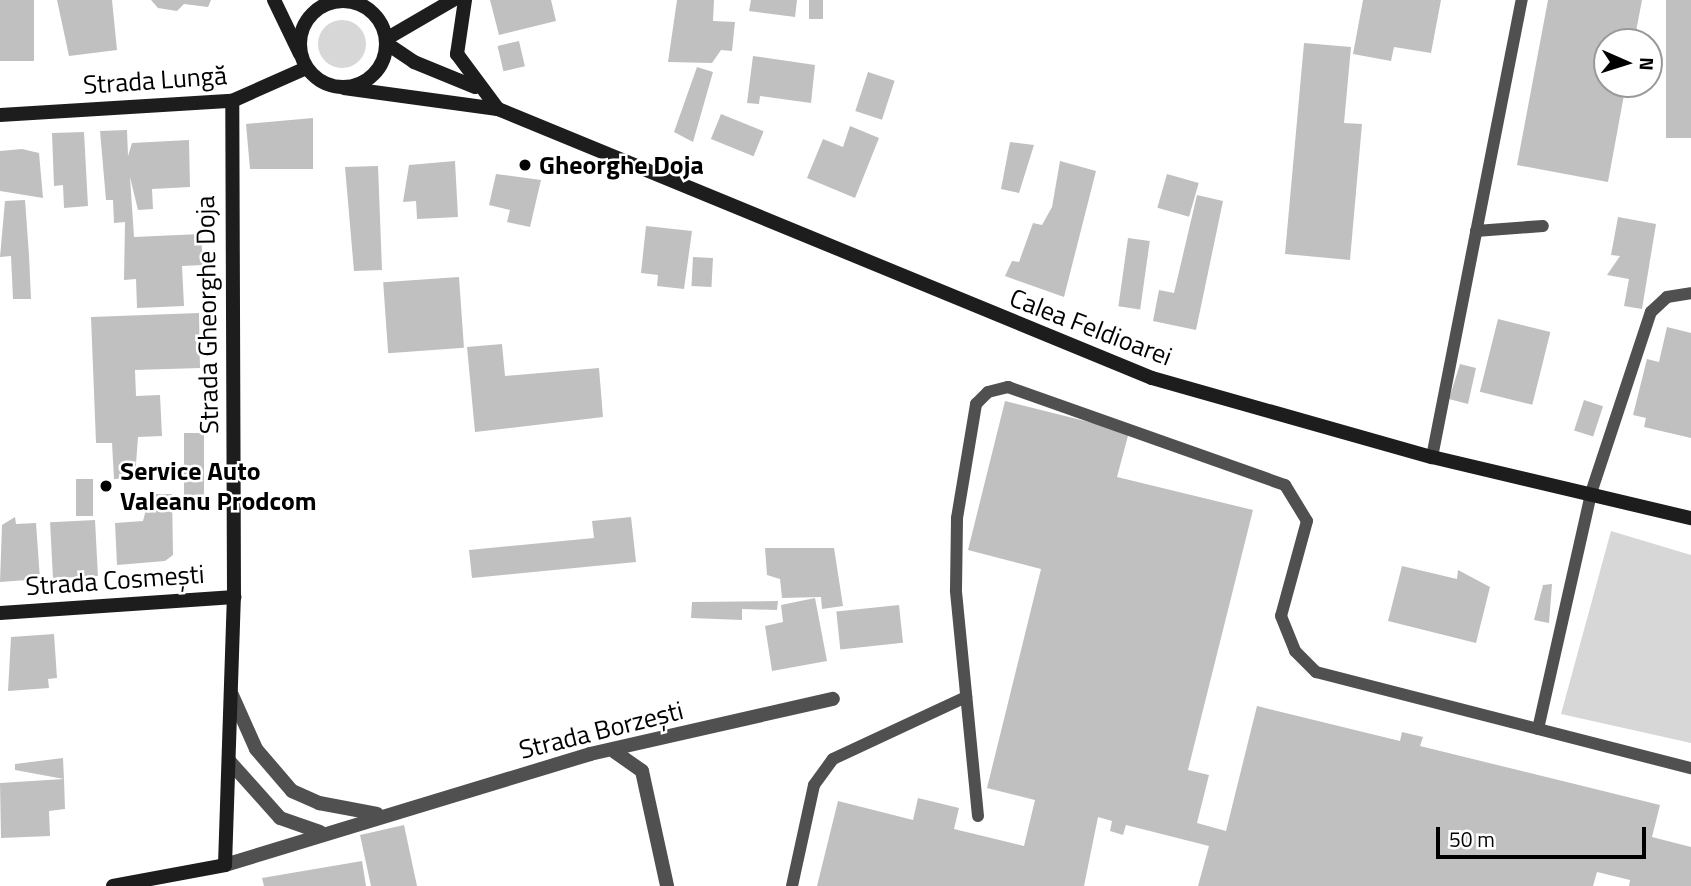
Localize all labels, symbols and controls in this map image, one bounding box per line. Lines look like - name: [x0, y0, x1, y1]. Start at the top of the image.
- north arrow: [1593, 28, 1663, 98]
- text: N: [1633, 57, 1662, 71]
- street label: Strada Lungă: [82, 59, 228, 101]
- place label: Gheorghe Doja: [539, 149, 704, 181]
- marker: Gheorghe Doja: [517, 157, 533, 173]
- street label: Strada Gheorghe Doja: [189, 195, 225, 435]
- street label: Calea Feldioarei: [1006, 282, 1176, 372]
- place label: Service Auto Valeanu Prodcom: [120, 455, 317, 516]
- marker: Service Auto Valeanu Prodcom: [98, 478, 114, 494]
- street label: Strada Cosmești: [25, 558, 205, 602]
- street label: Strada Borzești: [516, 695, 686, 765]
- scale bar: [1439, 812, 1649, 856]
- text: 50 m: [1449, 823, 1495, 855]

